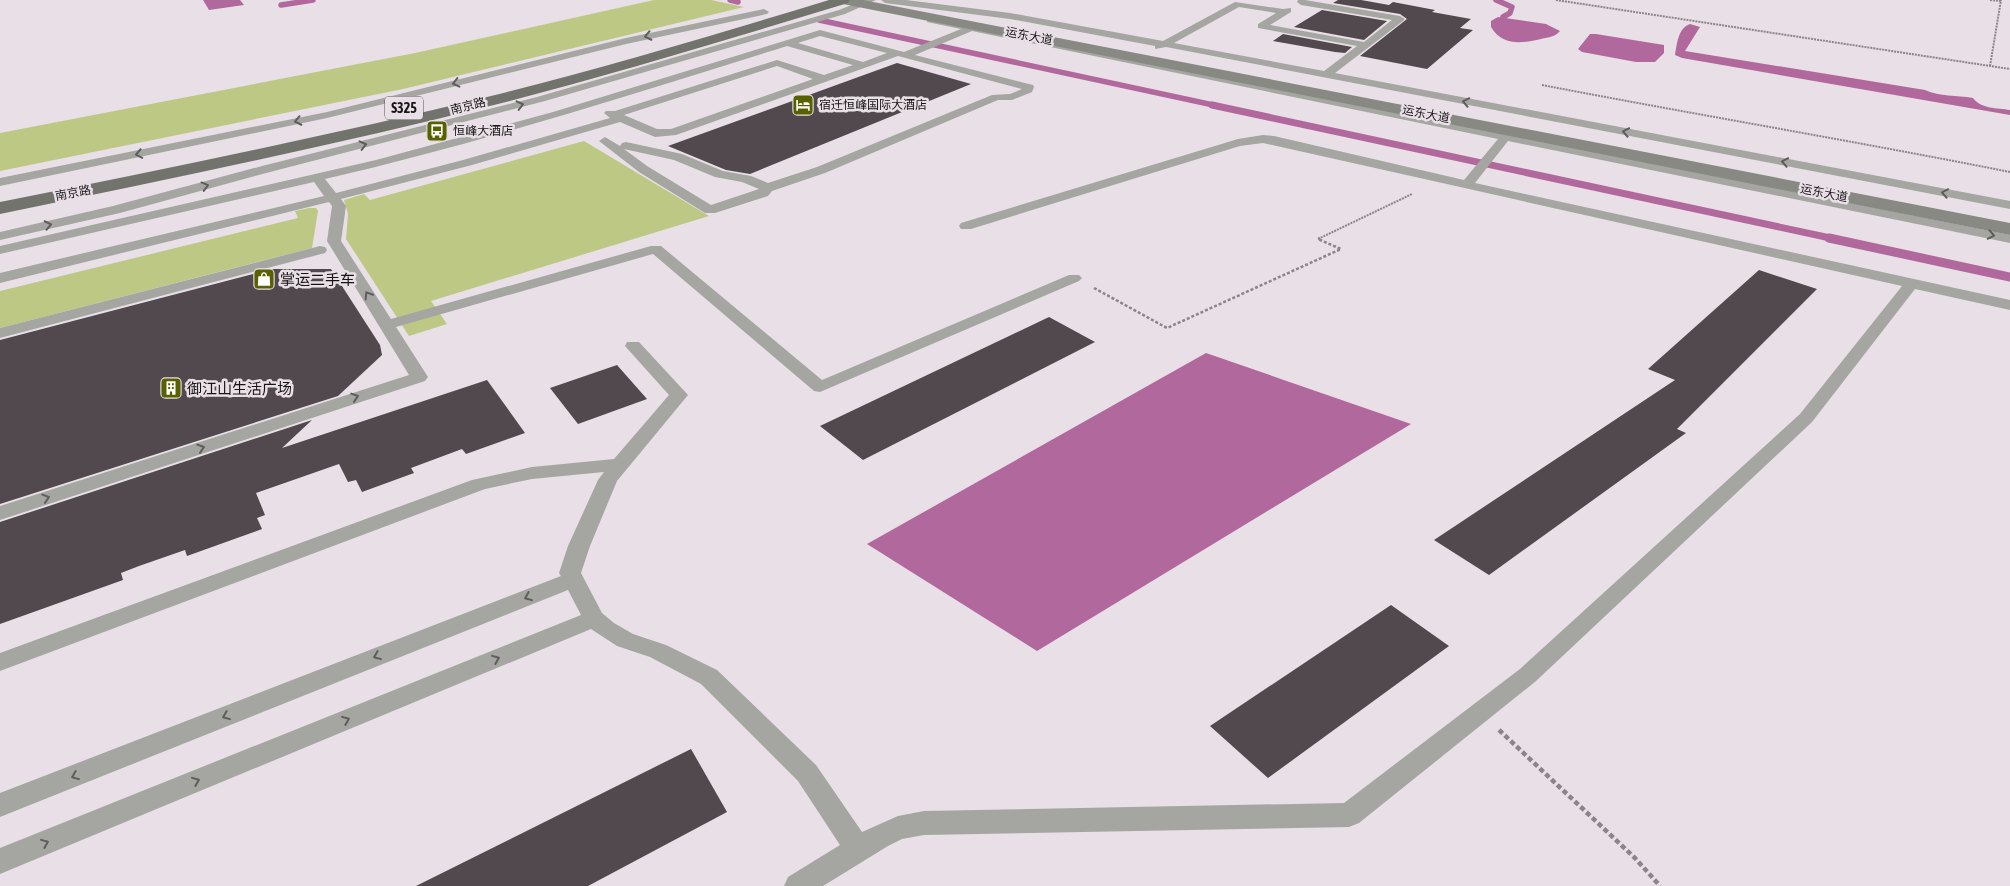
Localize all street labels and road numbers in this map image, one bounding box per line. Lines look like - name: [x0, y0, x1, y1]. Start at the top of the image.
- street label: 运东大道: [1004, 25, 1054, 47]
- street label: 南京路: [449, 95, 487, 117]
- road number: S325: [385, 96, 423, 120]
- street label: 运东大道: [1401, 103, 1451, 125]
- street label: 运东大道: [1799, 182, 1849, 204]
- street label: 南京路: [54, 183, 92, 203]

